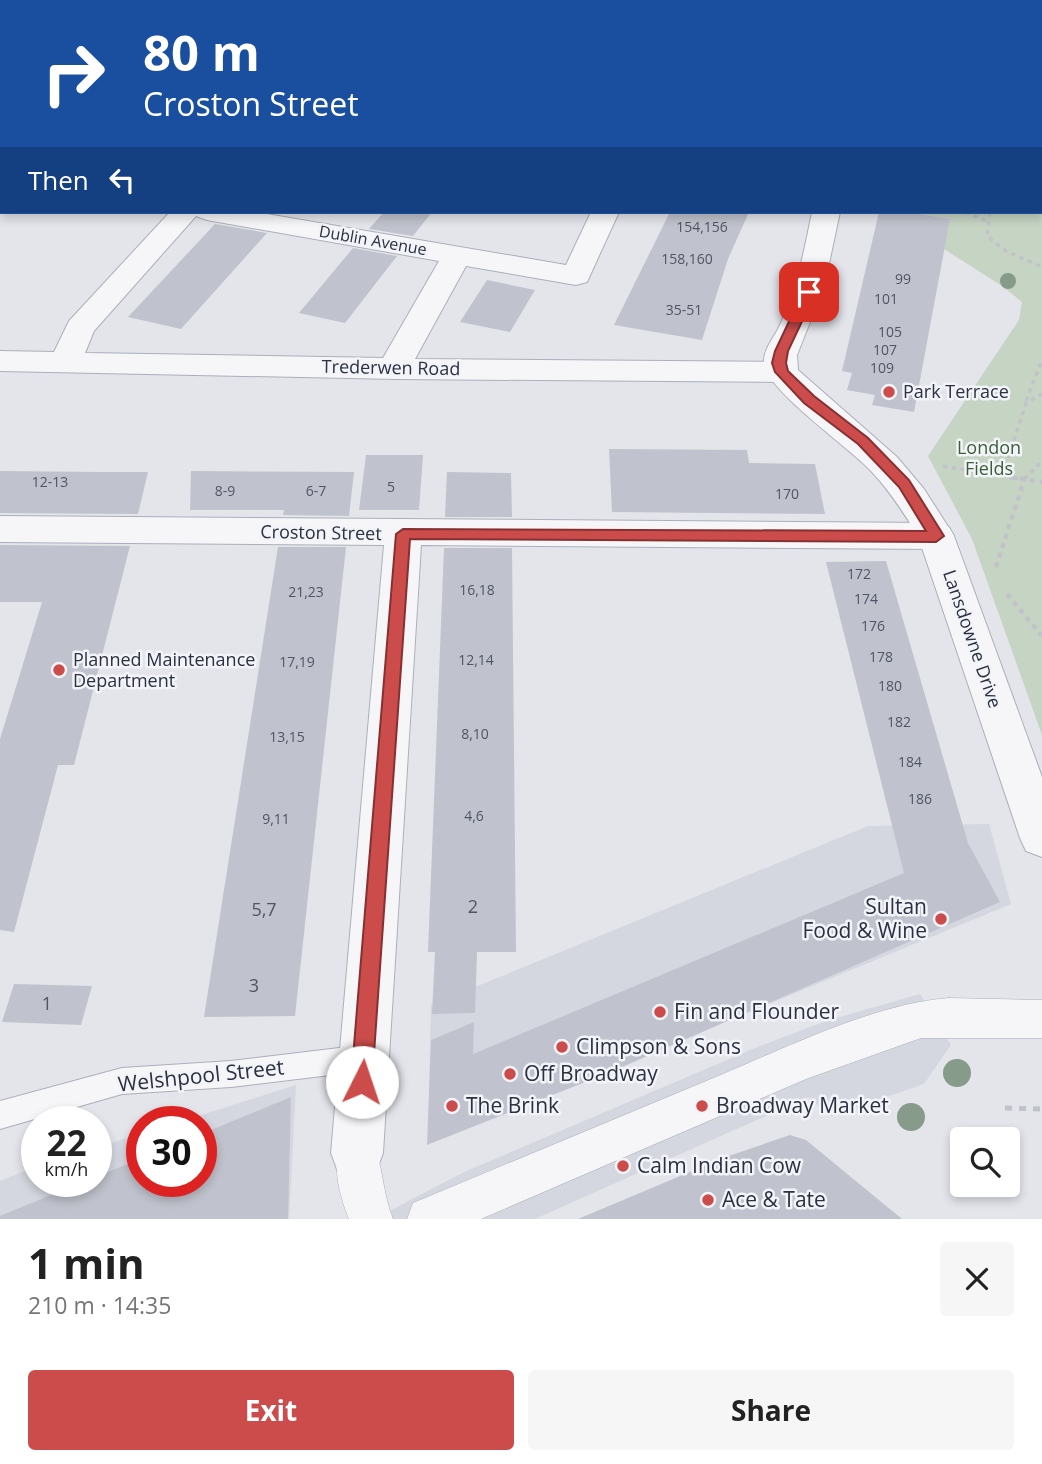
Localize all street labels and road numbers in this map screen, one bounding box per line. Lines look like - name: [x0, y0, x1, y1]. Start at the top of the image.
- street label: Dublin Avenue: [317, 220, 429, 260]
- street label: Trederwen Road: [322, 354, 461, 380]
- street label: Croston Street: [260, 519, 382, 545]
- street label: Lansdowne Drive: [938, 566, 1008, 711]
- street label: Welshpool Street: [116, 1052, 285, 1098]

